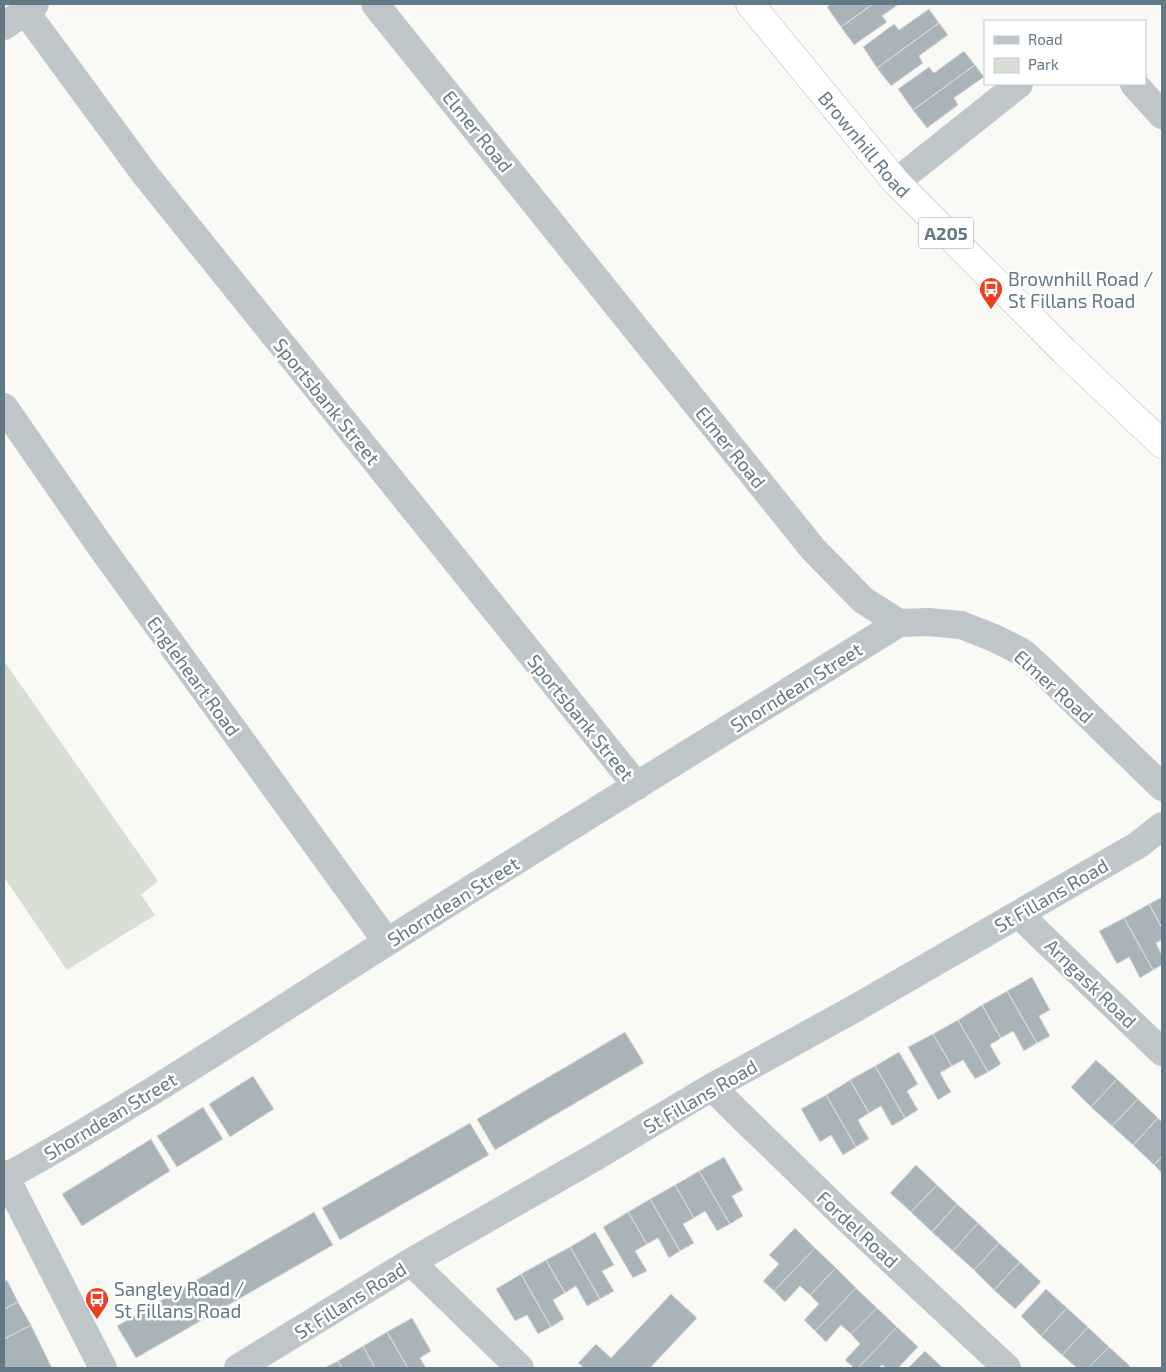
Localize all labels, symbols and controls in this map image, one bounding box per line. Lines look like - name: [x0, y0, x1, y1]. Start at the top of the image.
- legend: [984, 20, 1146, 85]
- text: Road: [1028, 30, 1063, 48]
- text: Park: [1028, 55, 1059, 73]
- street label: Elmer Road: [438, 86, 518, 176]
- street label: Brownhill Road: [814, 86, 916, 202]
- road number: A205: [918, 218, 974, 248]
- place label: Brownhill Road / St Fillans Road: [1008, 267, 1153, 312]
- bus stop icon: Brownhill Road / St Fillans Road: [978, 276, 1004, 310]
- street label: Sportsbank Street: [269, 333, 385, 469]
- street label: Elmer Road: [691, 402, 771, 492]
- street label: Engleheart Road: [143, 612, 245, 740]
- street label: Shorndean Street: [726, 637, 866, 737]
- street label: Elmer Road: [1010, 645, 1098, 727]
- street label: Sportsbank Street: [523, 649, 639, 785]
- street label: Shorndean Street: [383, 851, 523, 951]
- street label: St Fillans Road: [990, 853, 1112, 937]
- street label: Arngask Road: [1040, 934, 1142, 1032]
- street label: St Fillans Road: [639, 1054, 761, 1138]
- street label: Shorndean Street: [39, 1067, 181, 1165]
- street label: Fordel Road: [813, 1186, 903, 1272]
- street label: St Fillans Road: [290, 1256, 410, 1344]
- place label: Sangley Road / St Fillans Road: [114, 1277, 244, 1322]
- bus stop icon: Sangley Road / St Fillans Road: [84, 1286, 110, 1320]

